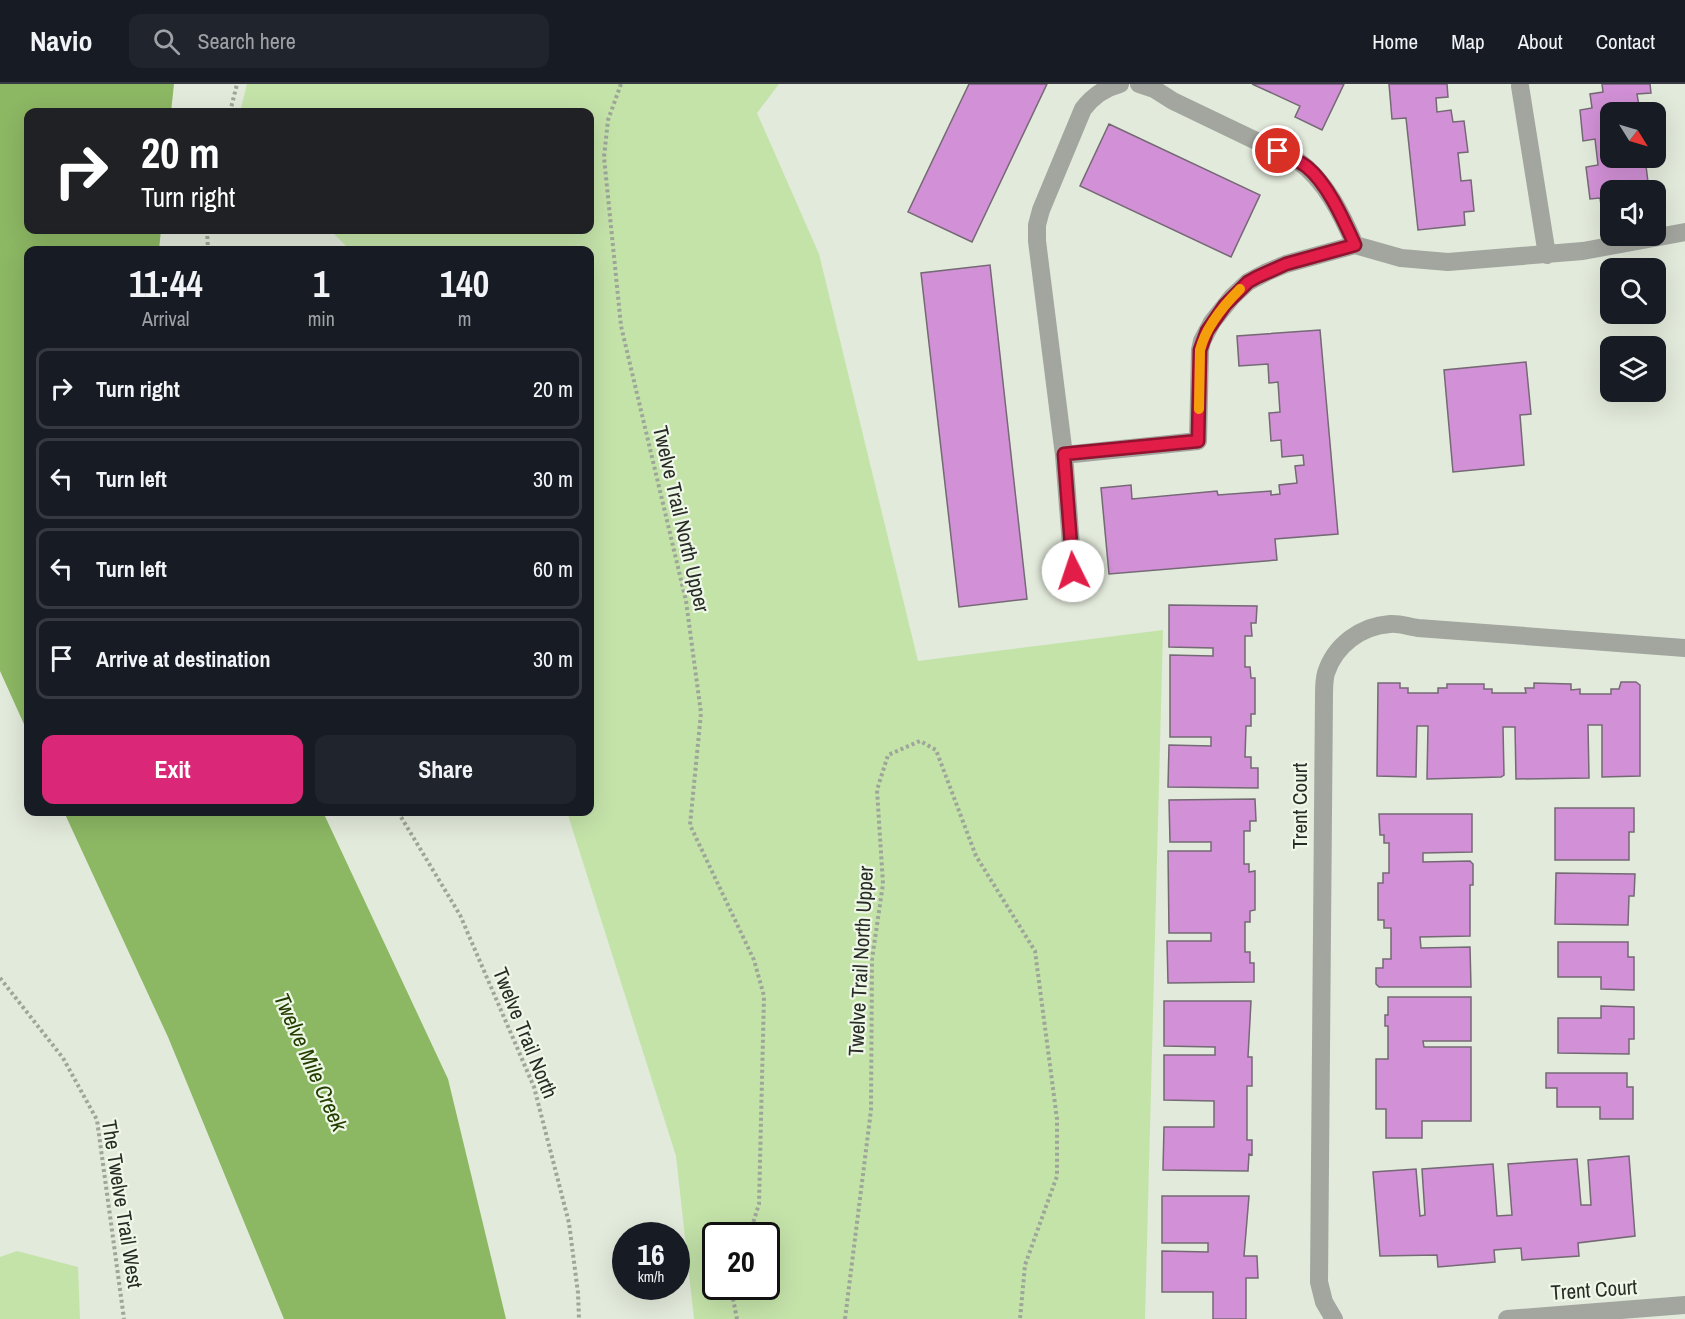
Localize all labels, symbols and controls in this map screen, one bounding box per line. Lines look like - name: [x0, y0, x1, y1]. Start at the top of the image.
- search box: [129, 14, 549, 68]
- text: Navio: [30, 22, 93, 60]
- icon: search: [150, 25, 183, 58]
- text: Search here: [198, 26, 296, 56]
- text: Home: [1372, 27, 1418, 56]
- text: Map: [1451, 27, 1485, 56]
- text: About: [1518, 27, 1563, 56]
- text: Contact: [1596, 27, 1655, 56]
- north arrow: [1600, 102, 1666, 168]
- map controls: [1600, 102, 1666, 402]
- text: 20 m: [141, 125, 220, 181]
- pin: [1252, 125, 1303, 176]
- icon: right: [42, 132, 120, 210]
- icon: arrive: [1261, 134, 1294, 167]
- text: Turn right: [141, 179, 235, 215]
- button: sound: [1600, 180, 1666, 246]
- button: search: [1600, 258, 1666, 324]
- text: 11:44: [129, 260, 203, 308]
- text: 1: [313, 260, 330, 308]
- text: 140: [440, 260, 489, 308]
- text: Arrival: [142, 305, 190, 332]
- text: min: [308, 305, 335, 332]
- text: m: [458, 305, 471, 332]
- button: layers: [1600, 336, 1666, 402]
- icon: right: [45, 372, 78, 405]
- text: Turn right: [96, 374, 180, 404]
- text: 20 m: [533, 374, 573, 404]
- street label: Twelve Trail North Upper: [646, 423, 717, 615]
- icon: left: [45, 462, 78, 495]
- text: Turn left: [96, 464, 167, 494]
- text: 30 m: [533, 464, 573, 494]
- position arrow: [1041, 539, 1105, 603]
- icon: left: [45, 552, 78, 585]
- text: Turn left: [96, 554, 167, 584]
- text: 60 m: [533, 554, 573, 584]
- icon: arrive: [45, 642, 78, 675]
- text: Arrive at destination: [96, 644, 270, 674]
- text: 30 m: [533, 644, 573, 674]
- button: Exit: [42, 735, 303, 804]
- button: Share: [315, 735, 576, 804]
- street label: Trent Court: [1285, 763, 1314, 849]
- street label: Twelve Trail North Upper: [841, 865, 880, 1057]
- street label: Twelve Trail North: [486, 963, 565, 1103]
- water label: Twelve Mile Creek: [267, 988, 355, 1137]
- street label: The Twelve Trail West: [95, 1118, 150, 1290]
- speed limit sign: 20: [702, 1222, 780, 1300]
- text: 16: [637, 1234, 665, 1274]
- text: km/h: [638, 1266, 664, 1287]
- street label: Trent Court: [1550, 1272, 1638, 1307]

